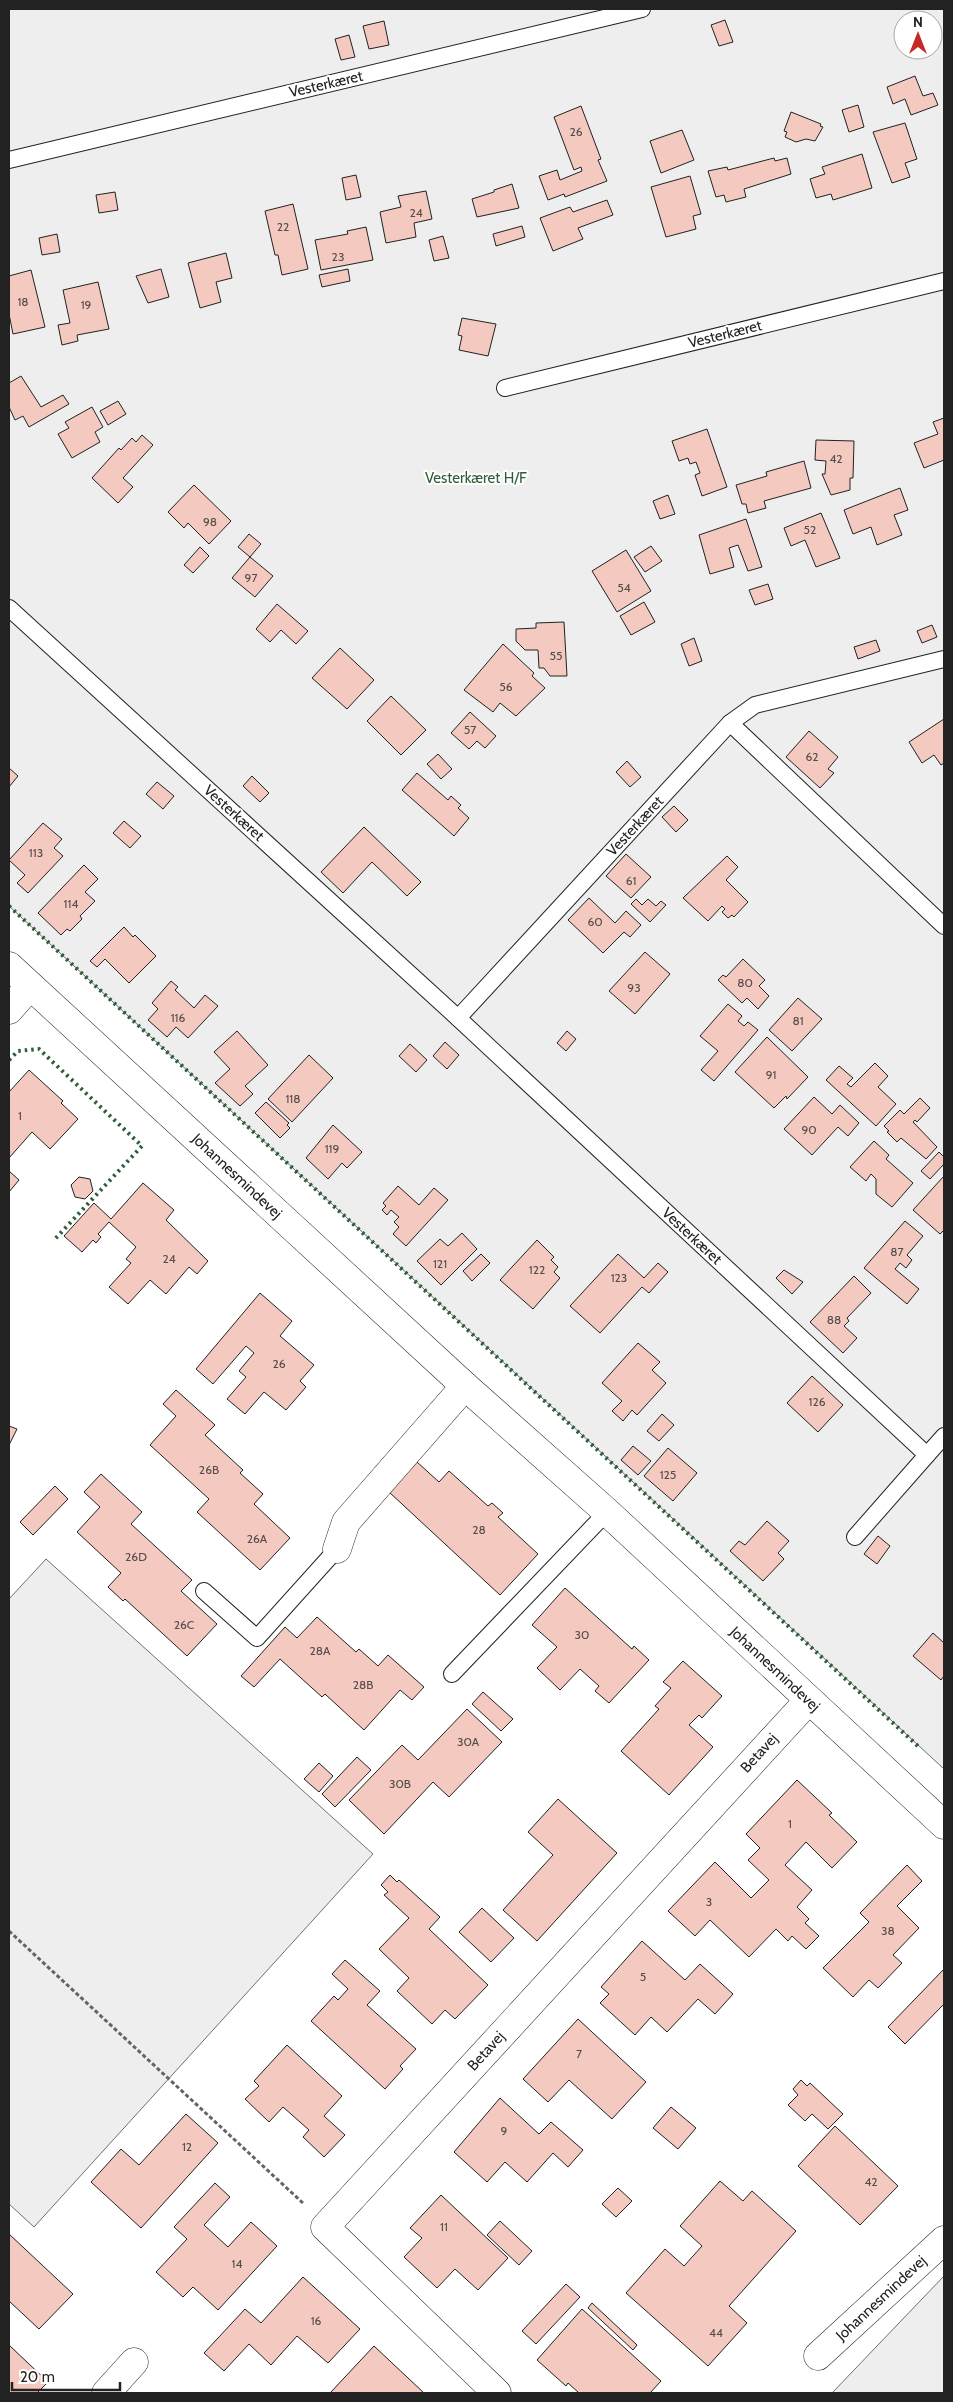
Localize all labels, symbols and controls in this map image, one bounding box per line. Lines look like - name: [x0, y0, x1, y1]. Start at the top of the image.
- north arrow: [893, 10, 943, 60]
- text: N: [913, 13, 923, 31]
- street label: Vesterkæret: [287, 67, 365, 101]
- house number: 26: [569, 124, 583, 139]
- house number: 24: [409, 205, 423, 220]
- house number: 22: [277, 219, 289, 234]
- house number: 23: [332, 249, 344, 264]
- house number: 18: [17, 294, 29, 309]
- house number: 19: [81, 297, 92, 312]
- street label: Vesterkæret: [686, 316, 764, 352]
- house number: 42: [829, 451, 843, 466]
- park label: Vesterkæret H/F: [425, 469, 527, 487]
- house number: 98: [203, 514, 217, 529]
- house number: 52: [804, 522, 816, 537]
- house number: 97: [245, 570, 257, 585]
- house number: 54: [617, 580, 631, 595]
- house number: 55: [550, 648, 562, 663]
- house number: 56: [499, 679, 513, 694]
- house number: 57: [464, 722, 476, 737]
- house number: 62: [805, 749, 819, 764]
- street label: Vesterkæret: [200, 781, 268, 845]
- street label: Vesterkæret: [603, 792, 667, 860]
- house number: 113: [29, 845, 43, 860]
- house number: 61: [626, 873, 636, 888]
- house number: 114: [64, 896, 78, 911]
- house number: 60: [587, 914, 603, 929]
- house number: 80: [737, 975, 753, 990]
- house number: 93: [627, 980, 641, 995]
- house number: 116: [171, 1010, 186, 1025]
- house number: 81: [792, 1013, 804, 1028]
- house number: 91: [766, 1067, 776, 1082]
- house number: 118: [285, 1091, 301, 1106]
- house number: 1: [18, 1108, 22, 1123]
- house number: 90: [801, 1122, 817, 1137]
- street label: Johannesmindevej: [187, 1129, 286, 1222]
- house number: 119: [325, 1141, 340, 1156]
- street label: Vesterkæret: [658, 1204, 726, 1268]
- house number: 87: [890, 1244, 904, 1259]
- house number: 24: [162, 1251, 176, 1266]
- house number: 121: [433, 1256, 447, 1271]
- house number: 122: [529, 1262, 545, 1277]
- house number: 123: [611, 1270, 627, 1285]
- house number: 88: [827, 1312, 841, 1327]
- house number: 26: [272, 1356, 286, 1371]
- house number: 126: [808, 1394, 826, 1409]
- house number: 26B: [199, 1462, 219, 1477]
- house number: 125: [660, 1467, 676, 1482]
- house number: 28: [472, 1522, 486, 1537]
- house number: 26A: [247, 1531, 268, 1546]
- house number: 26D: [125, 1549, 147, 1564]
- house number: 26C: [174, 1617, 194, 1632]
- street label: Johannesmindevej: [725, 1622, 824, 1715]
- house number: 30: [575, 1627, 589, 1642]
- house number: 28A: [310, 1643, 331, 1658]
- house number: 28B: [353, 1677, 373, 1692]
- street label: Betavej: [737, 1730, 781, 1776]
- house number: 30A: [457, 1734, 480, 1749]
- house number: 30B: [389, 1776, 411, 1791]
- house number: 1: [788, 1816, 792, 1831]
- house number: 3: [706, 1894, 712, 1909]
- house number: 38: [881, 1923, 895, 1938]
- house number: 5: [640, 1969, 646, 1984]
- street label: Betavej: [464, 2028, 508, 2074]
- house number: 7: [576, 2046, 582, 2061]
- house number: 9: [501, 2123, 508, 2138]
- house number: 12: [182, 2139, 192, 2154]
- house number: 42: [864, 2174, 878, 2189]
- house number: 11: [440, 2219, 448, 2234]
- street label: Johannesmindevej: [831, 2252, 930, 2345]
- house number: 14: [232, 2256, 242, 2271]
- house number: 16: [311, 2313, 322, 2328]
- house number: 44: [709, 2325, 723, 2340]
- scale bar: [12, 2360, 120, 2392]
- text: 20 m: [20, 2368, 55, 2386]

